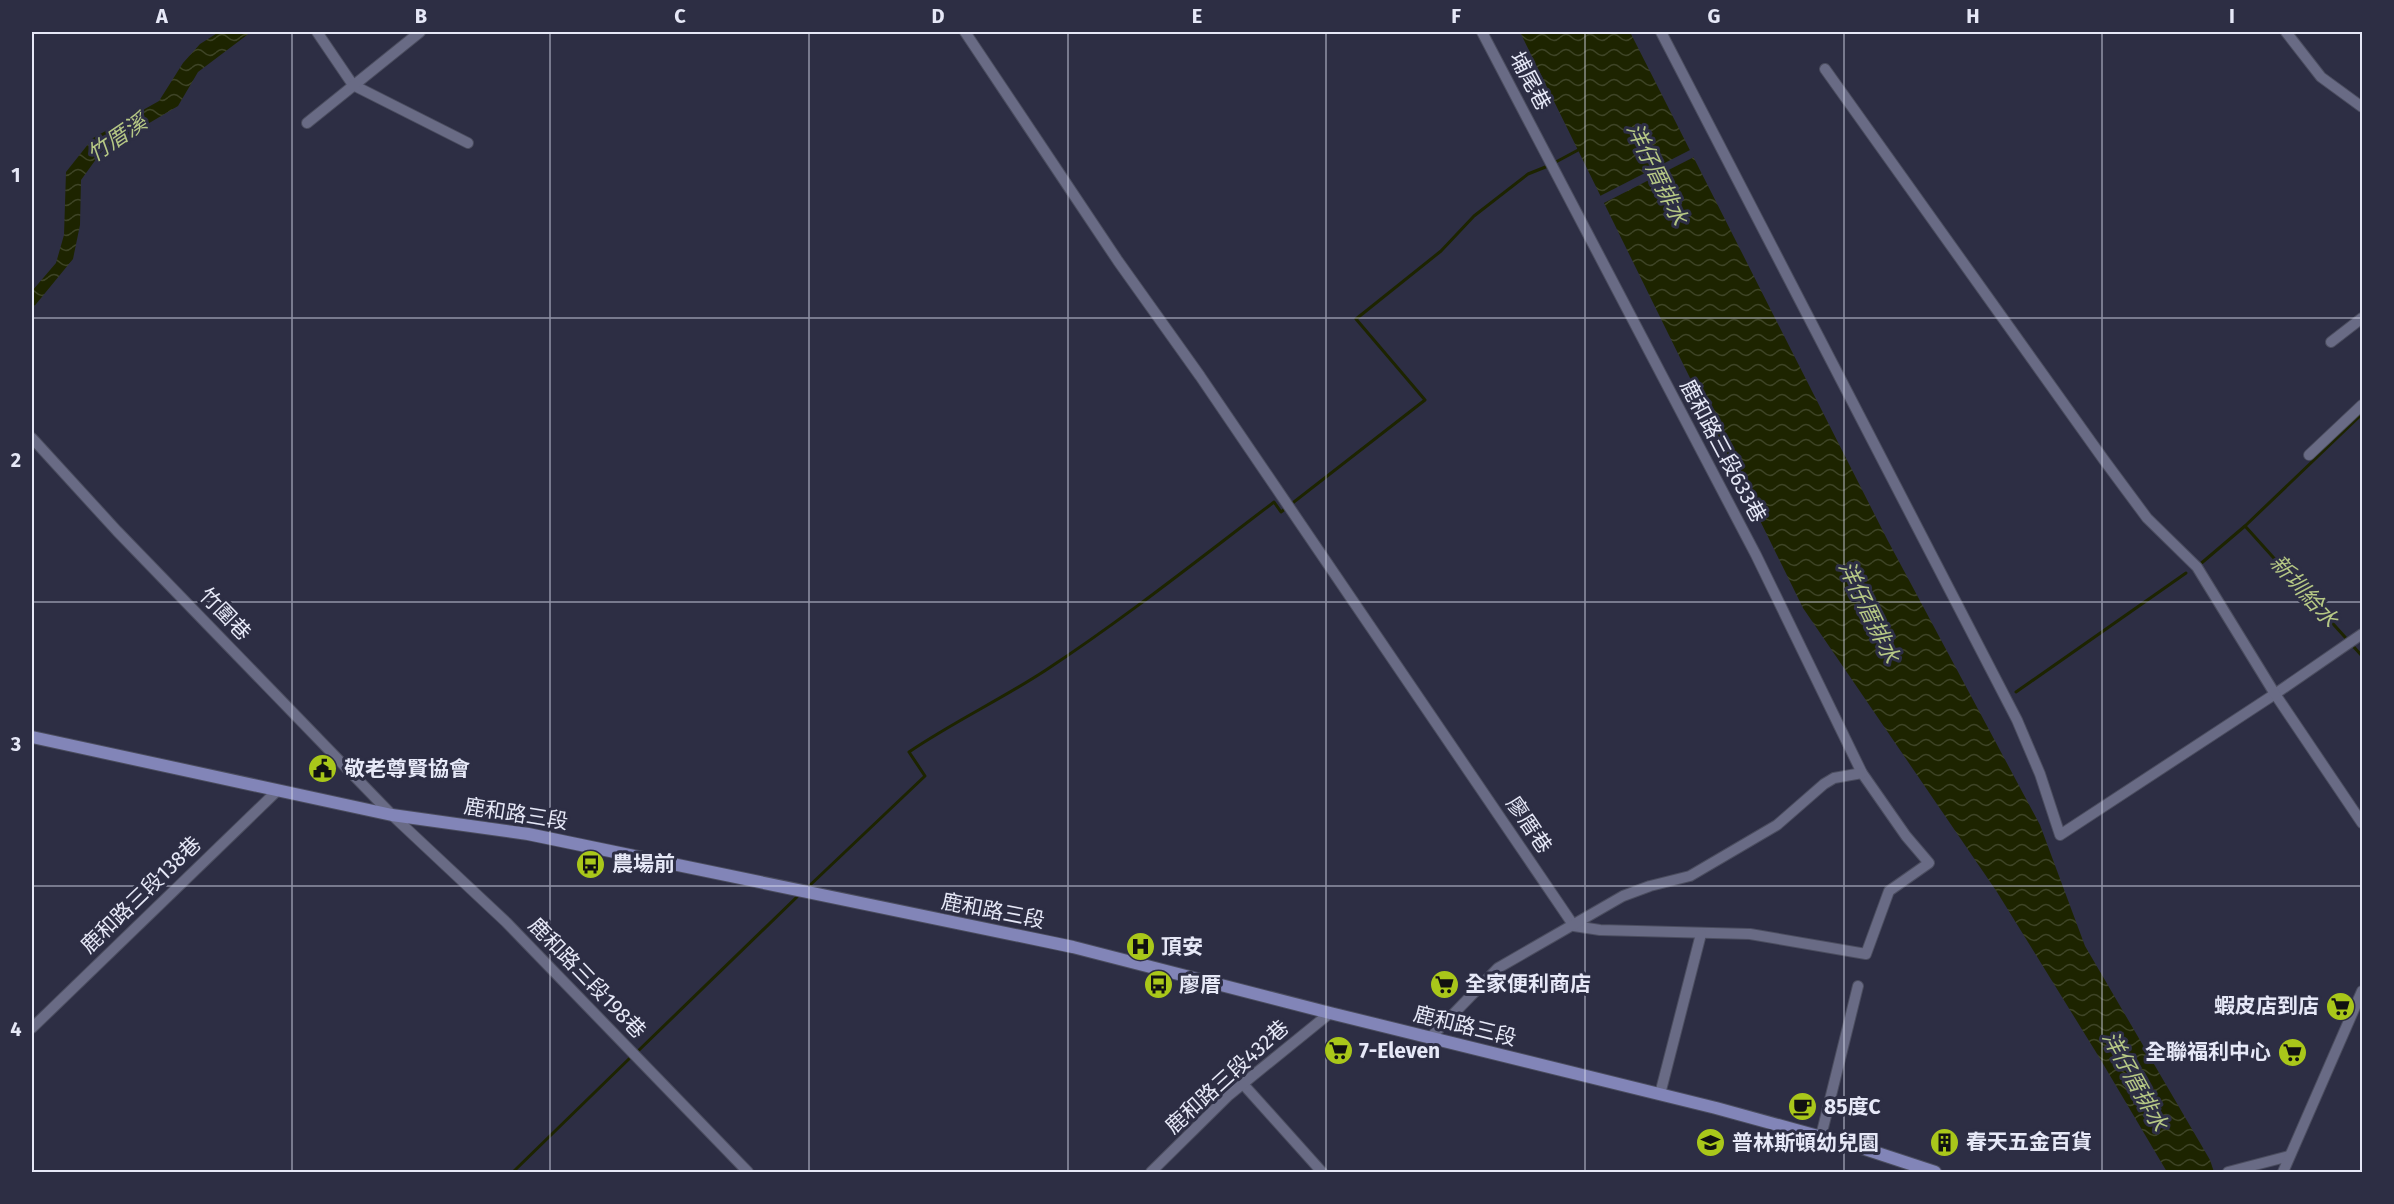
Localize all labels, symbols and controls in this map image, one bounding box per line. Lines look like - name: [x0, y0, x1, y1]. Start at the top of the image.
- text: A: [155, 4, 169, 28]
- text: B: [415, 4, 427, 28]
- text: C: [674, 4, 686, 28]
- text: D: [931, 4, 945, 28]
- text: E: [1192, 4, 1202, 28]
- text: F: [1451, 4, 1461, 28]
- text: G: [1708, 4, 1720, 28]
- text: H: [1966, 4, 1980, 28]
- text: I: [2229, 4, 2235, 28]
- street label: 埔尾巷: [1504, 47, 1556, 115]
- water label: 竹厝溪: [82, 107, 154, 168]
- water label: 洋仔厝排水: [1621, 119, 1694, 230]
- text: 1: [11, 163, 21, 187]
- street label: 鹿和路三段633巷: [1674, 375, 1772, 527]
- text: 2: [11, 448, 21, 472]
- water label: 新圳給水: [2265, 549, 2344, 633]
- water label: 洋仔厝排水: [1833, 557, 1906, 668]
- street label: 竹圍巷: [194, 582, 256, 646]
- text: 3: [10, 732, 21, 756]
- public building icon: 敬老尊賢協會: [307, 753, 339, 785]
- place label: 敬老尊賢協會: [344, 756, 470, 782]
- street label: 廖厝巷: [1501, 792, 1557, 858]
- street label: 鹿和路三段: [462, 793, 570, 835]
- street label: 鹿和路三段138巷: [75, 831, 207, 959]
- bus stop icon: 農場前: [575, 848, 607, 880]
- place label: 農場前: [612, 851, 675, 877]
- street label: 鹿和路三段: [939, 888, 1047, 934]
- street label: 鹿和路三段198巷: [523, 912, 651, 1044]
- hospital icon: 頂安: [1124, 931, 1156, 963]
- place label: 頂安: [1161, 934, 1203, 960]
- supermarket icon: 全家便利商店: [1428, 968, 1460, 1000]
- bus stop icon: 廖厝: [1142, 969, 1174, 1001]
- place label: 全家便利商店: [1465, 971, 1591, 997]
- place label: 廖厝: [1179, 972, 1221, 998]
- supermarket icon: 蝦皮店到店: [2324, 990, 2356, 1022]
- place label: 蝦皮店到店: [2214, 993, 2319, 1019]
- street label: 鹿和路三段: [1411, 1001, 1519, 1051]
- street label: 鹿和路三段432巷: [1160, 1015, 1294, 1139]
- text: 4: [10, 1017, 22, 1041]
- water label: 洋仔厝排水: [2097, 1026, 2174, 1137]
- supermarket icon: 7-Eleven: [1322, 1035, 1354, 1067]
- supermarket icon: 全聯福利中心: [2276, 1036, 2308, 1068]
- place label: 7-Eleven: [1359, 1038, 1440, 1064]
- place label: 全聯福利中心: [2145, 1039, 2271, 1065]
- cafe icon: 85度C: [1787, 1091, 1819, 1123]
- place label: 85度C: [1824, 1094, 1881, 1120]
- building icon: 春天五金百貨: [1929, 1126, 1961, 1158]
- school or university icon: 普林斯頓幼兒園: [1695, 1127, 1727, 1159]
- place label: 春天五金百貨: [1966, 1129, 2092, 1155]
- place label: 普林斯頓幼兒園: [1732, 1130, 1879, 1156]

